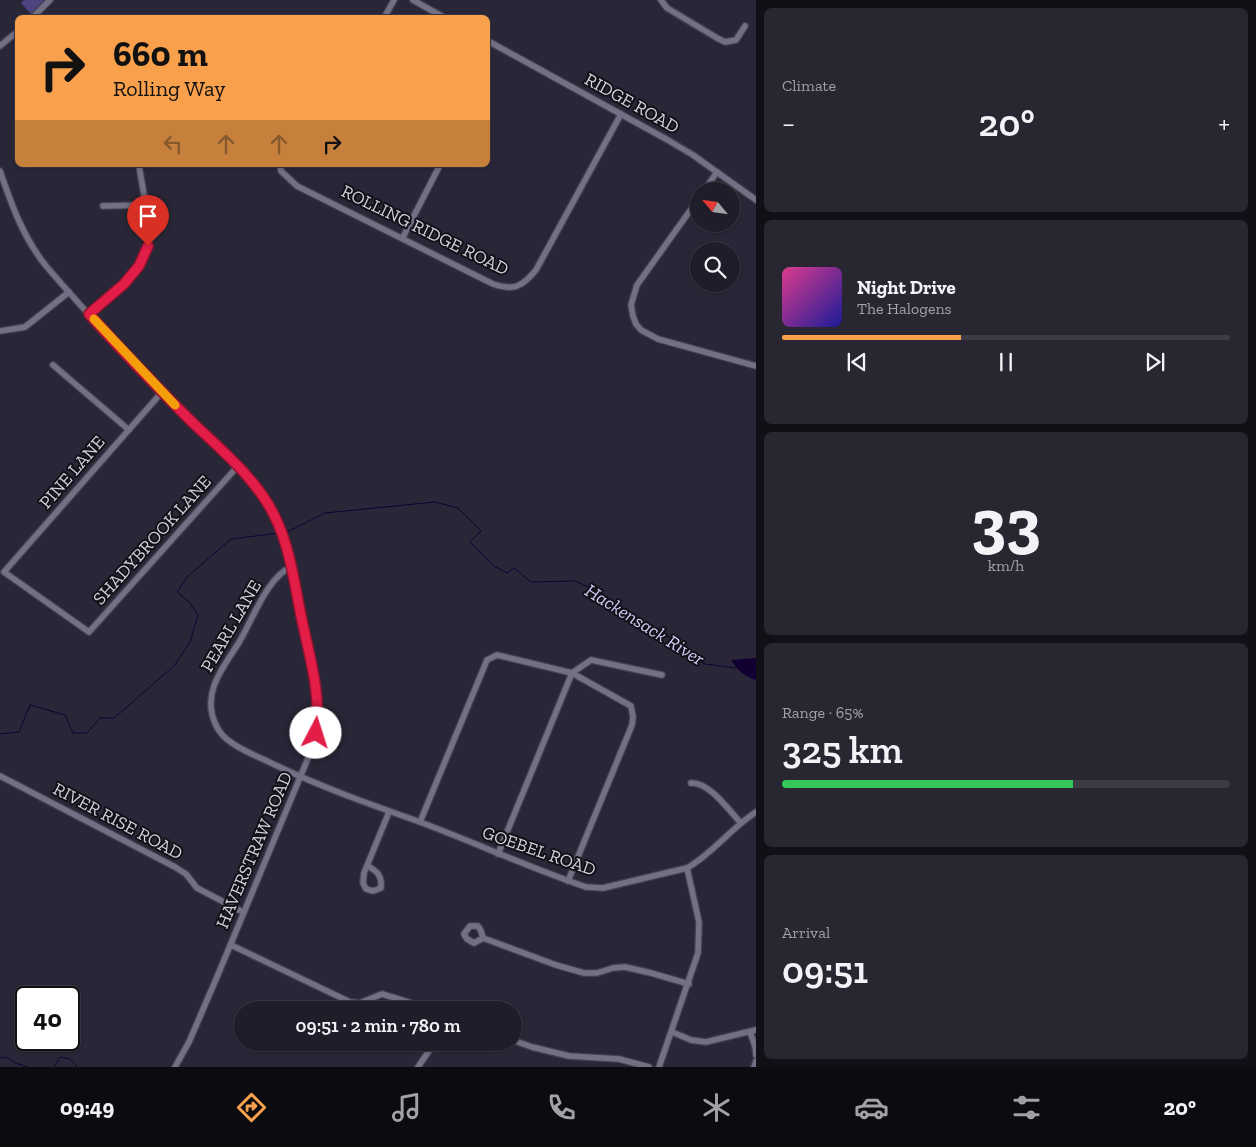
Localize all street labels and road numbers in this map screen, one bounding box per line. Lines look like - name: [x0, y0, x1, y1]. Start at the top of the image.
- street label: RIDGE ROAD: [581, 68, 683, 138]
- street label: ROLLING RIDGE ROAD: [338, 180, 512, 280]
- street label: PINE LANE: [34, 431, 110, 513]
- street label: SHADYBROOK LANE: [88, 471, 216, 609]
- street label: PEARL LANE: [196, 576, 266, 676]
- street label: HAVERSTRAW ROAD: [211, 768, 297, 932]
- street label: RIVER RISE ROAD: [50, 778, 186, 864]
- street label: GOEBEL ROAD: [479, 821, 599, 881]

